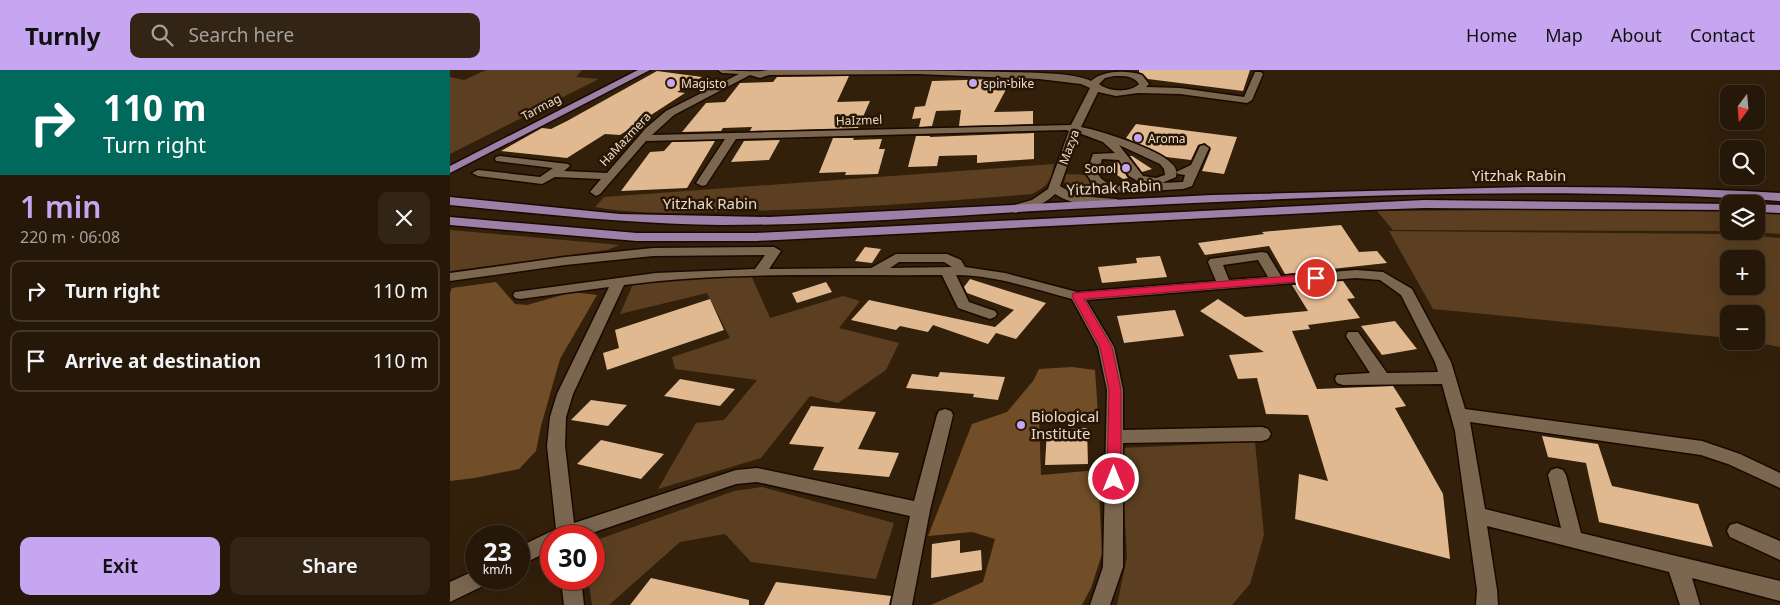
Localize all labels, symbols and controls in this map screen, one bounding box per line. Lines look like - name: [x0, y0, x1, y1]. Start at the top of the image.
- search box: [130, 13, 480, 58]
- text: Turnly: [25, 19, 100, 52]
- icon: search: [148, 21, 176, 49]
- text: Search here: [188, 22, 294, 48]
- text: Home: [1466, 23, 1517, 47]
- text: Map: [1545, 23, 1583, 47]
- text: About: [1611, 23, 1662, 47]
- text: Contact: [1690, 23, 1755, 47]
- place label: Magisto: [681, 75, 726, 92]
- place label: spin-bike: [983, 75, 1034, 92]
- marker: Magisto: [665, 77, 677, 89]
- marker: spin-bike: [967, 77, 979, 89]
- text: 110 m: [103, 84, 206, 131]
- north arrow: [1720, 85, 1765, 130]
- map controls: [1720, 85, 1765, 350]
- street label: Tarmag: [518, 89, 564, 125]
- icon: right: [20, 90, 85, 155]
- street label: HaMazmera: [595, 108, 655, 170]
- street label: HaIzmel: [836, 111, 882, 129]
- street label: Mazya: [1055, 127, 1083, 167]
- text: Turn right: [103, 129, 206, 159]
- place label: Aroma: [1148, 130, 1186, 147]
- marker: Aroma: [1132, 132, 1144, 144]
- button: search: [1720, 140, 1765, 185]
- place label: Sonol: [1084, 160, 1116, 177]
- marker: Sonol: [1120, 162, 1132, 174]
- street label: Yitzhak Rabin: [1472, 165, 1566, 185]
- street label: Yitzhak Rabin: [1066, 175, 1162, 199]
- text: 1 min: [20, 186, 101, 227]
- button: close: [378, 192, 430, 244]
- street label: Yitzhak Rabin: [663, 193, 757, 213]
- button: layers: [1720, 195, 1765, 240]
- text: 220 m · 06:08: [20, 226, 120, 248]
- button: +: [1720, 250, 1765, 295]
- pin: [1295, 257, 1337, 299]
- icon: arrive: [1302, 264, 1330, 292]
- icon: right: [22, 277, 50, 305]
- text: Turn right: [65, 278, 160, 304]
- text: 110 m: [373, 278, 428, 304]
- button: −: [1720, 305, 1765, 350]
- icon: arrive: [22, 347, 50, 375]
- text: Arrive at destination: [65, 348, 261, 374]
- text: 110 m: [373, 348, 428, 374]
- place label: Biological Institute: [1031, 406, 1099, 443]
- marker: Biological Institute: [1015, 419, 1027, 431]
- position arrow: [1087, 452, 1139, 504]
- speed limit sign: 30: [540, 525, 605, 590]
- text: 23: [483, 534, 512, 568]
- button: Exit: [20, 537, 220, 595]
- button: Share: [230, 537, 430, 595]
- text: km/h: [483, 561, 512, 578]

